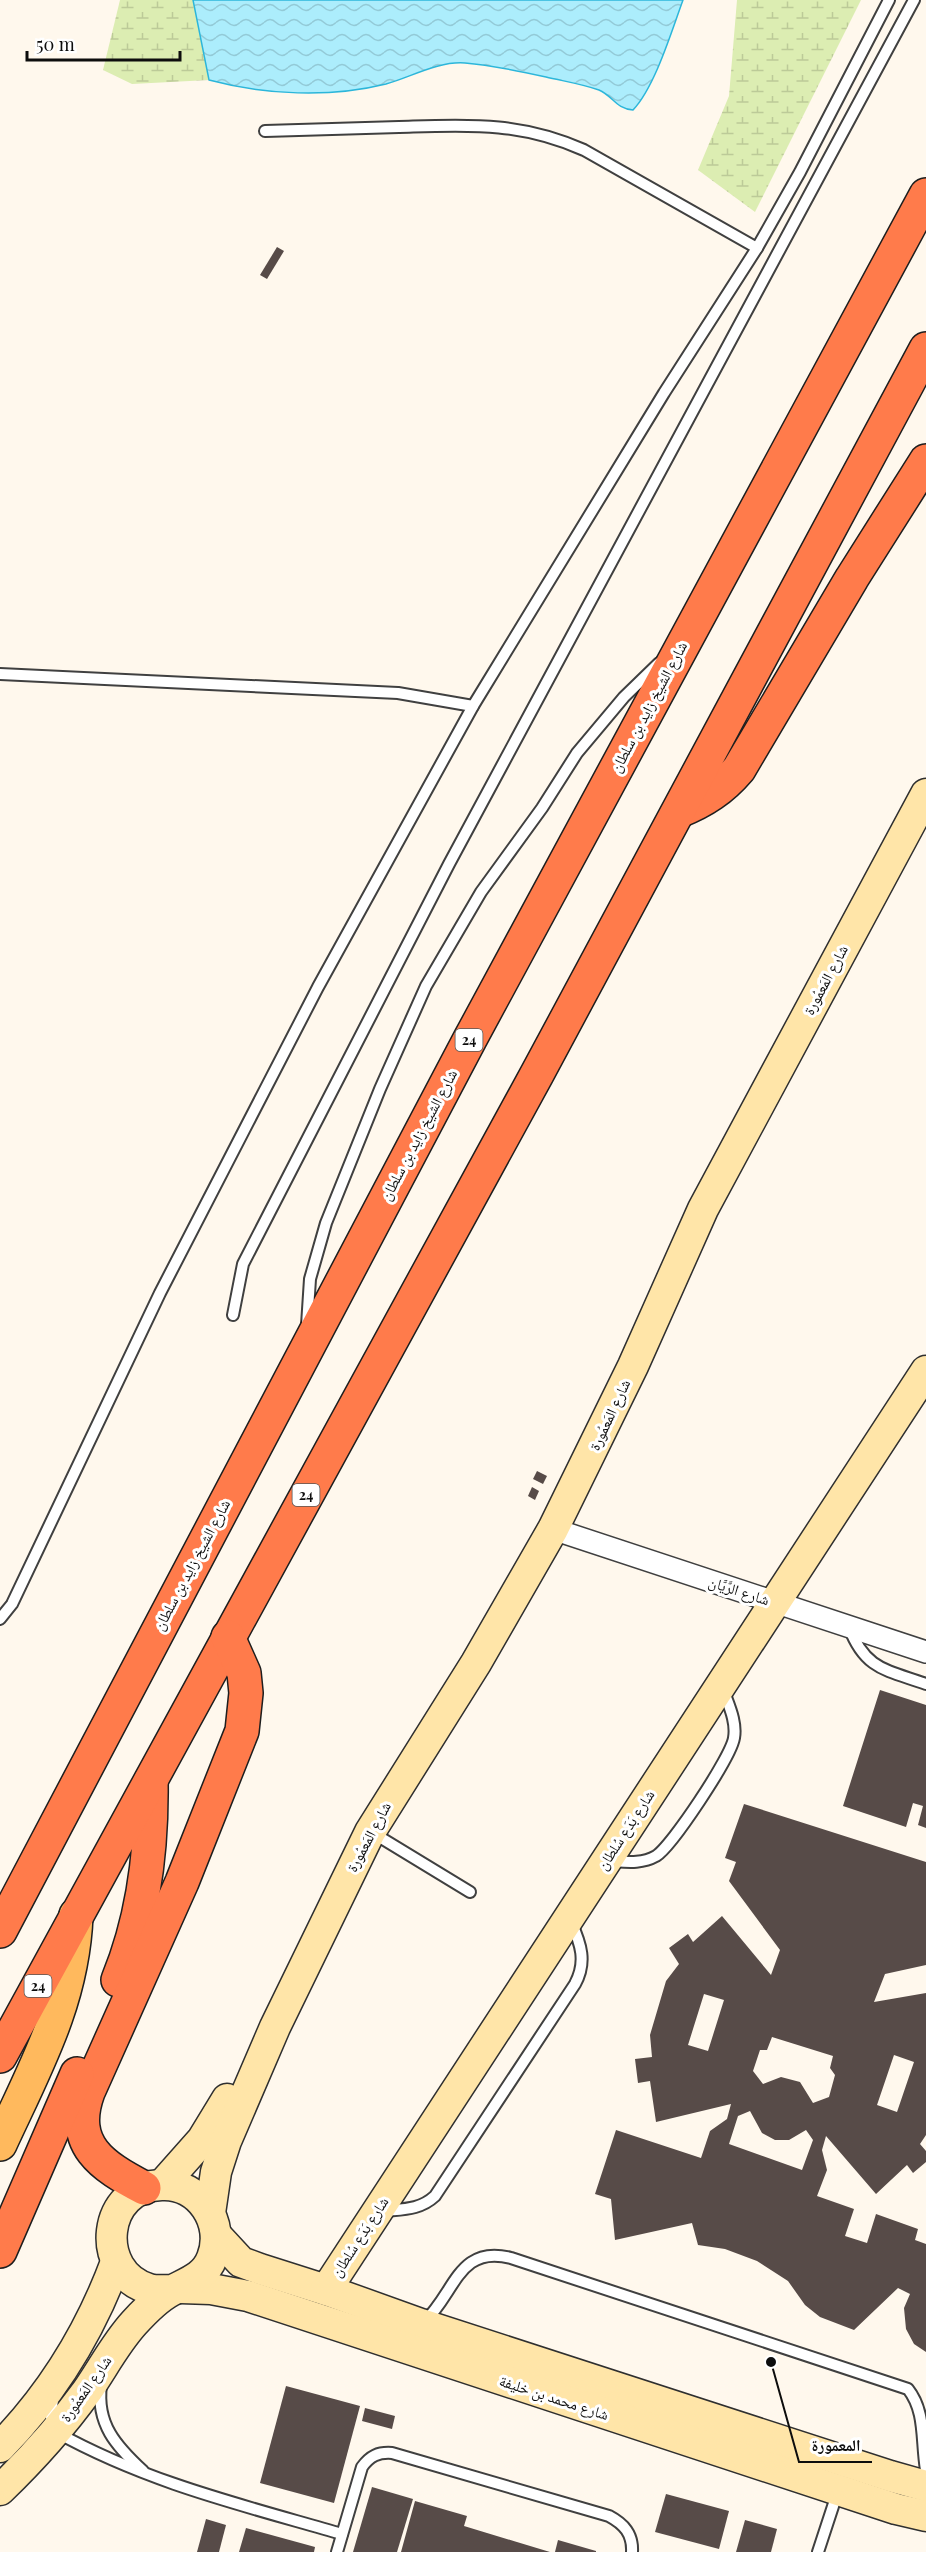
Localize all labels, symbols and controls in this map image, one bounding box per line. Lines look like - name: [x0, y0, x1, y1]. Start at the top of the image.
- scale bar: [27, 24, 180, 62]
- text: 50 m: [36, 32, 75, 56]
- street label: شارع الشيخ زايد بن سلطان: [605, 637, 692, 776]
- street label: شارع المَعمُورة: [798, 941, 853, 1018]
- road number: 24: [456, 1029, 482, 1051]
- street label: شارع الشيخ زايد بن سلطان: [375, 1065, 462, 1204]
- street label: شارع المَعمُورة: [584, 1376, 635, 1454]
- road number: 24: [292, 1484, 320, 1506]
- street label: شارع الشيخ زايد بن سلطان: [148, 1495, 235, 1634]
- street label: شارع الرَّيَّان: [706, 1571, 772, 1610]
- street label: شارع بَدَع سُلطان: [592, 1785, 659, 1874]
- street label: شارع المَعمُورة: [341, 1798, 396, 1875]
- road number: 24: [24, 1975, 51, 1997]
- street label: شارع بَدَع سُلطان: [326, 2192, 393, 2281]
- street label: شارع المَعمُورة: [55, 2351, 116, 2426]
- street label: شارع محمد بن خليفة: [497, 2370, 612, 2425]
- callout: المعمورة: [799, 2428, 872, 2462]
- text: المعمورة: [811, 2434, 861, 2455]

